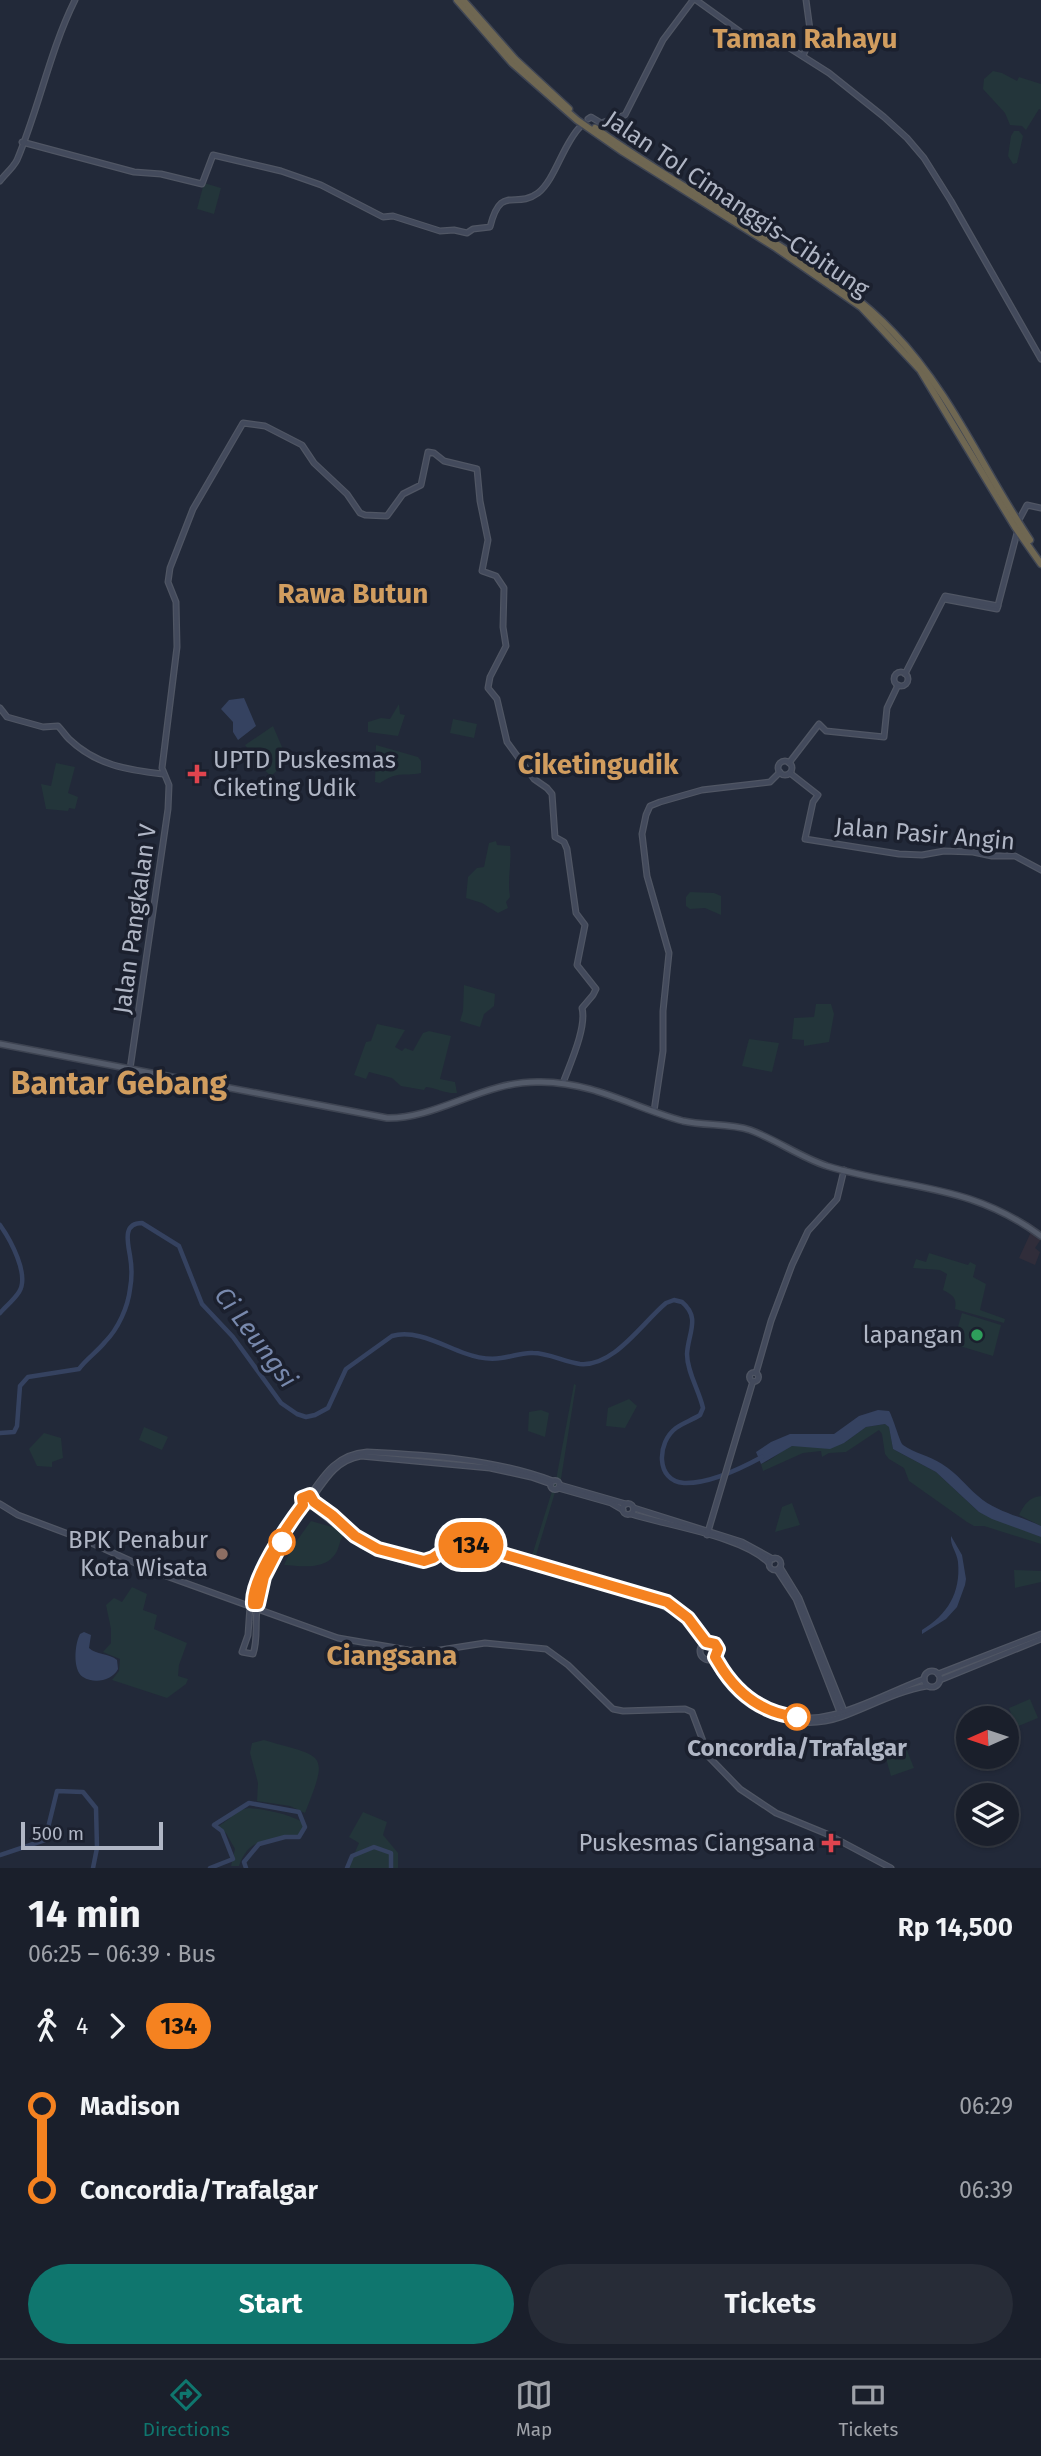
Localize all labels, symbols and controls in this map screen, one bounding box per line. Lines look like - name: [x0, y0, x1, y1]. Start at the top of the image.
- district label: Taman Rahayu: [713, 22, 897, 55]
- street label: Jalan Tol Cimanggis–Cibitung: [600, 105, 875, 303]
- district label: Rawa Butun: [277, 577, 429, 610]
- place label: UPTD Puskesmas Ciketing Udik: [213, 746, 396, 802]
- district label: Ciketingudik: [518, 748, 679, 781]
- marker: UPTD Puskesmas Ciketing Udik: [187, 764, 207, 784]
- street label: Jalan Pasir Angin: [834, 812, 1016, 856]
- street label: Jalan Pangkalan V: [108, 822, 162, 1016]
- district label: Bantar Gebang: [11, 1064, 228, 1102]
- water label: Ci Leungsi: [208, 1281, 304, 1394]
- place label: lapangan: [863, 1321, 963, 1349]
- marker: lapangan: [969, 1327, 985, 1343]
- line badge: 134: [431, 1522, 511, 1568]
- place label: BPK Penabur Kota Wisata: [68, 1526, 209, 1582]
- unlabelled marker: [269, 1529, 295, 1555]
- text: 134: [452, 1531, 490, 1559]
- marker: BPK Penabur Kota Wisata: [214, 1546, 230, 1562]
- district label: Ciangsana: [327, 1639, 457, 1672]
- marker: Concordia/Trafalgar: [784, 1704, 810, 1730]
- north arrow: [956, 1706, 1018, 1769]
- map controls: [956, 1706, 1019, 1846]
- place label: Concordia/Trafalgar: [687, 1734, 907, 1762]
- button: layers: [956, 1783, 1019, 1846]
- scale bar: [21, 1819, 163, 1851]
- text: 500 m: [32, 1822, 84, 1845]
- place label: Puskesmas Ciangsana: [578, 1829, 815, 1857]
- marker: Puskesmas Ciangsana: [821, 1833, 841, 1853]
- text: 14 min: [28, 1891, 141, 1937]
- text: Rp 14,500: [898, 1912, 1013, 1943]
- text: 06:25 – 06:39 · Bus: [28, 1940, 216, 1968]
- icon: walk: [28, 2007, 66, 2045]
- icon: forward: [98, 2007, 136, 2045]
- text: 4: [76, 2012, 88, 2040]
- text: 134: [160, 2012, 197, 2040]
- text: Madison: [80, 2091, 180, 2122]
- text: 06:29: [959, 2092, 1013, 2120]
- text: Concordia/Trafalgar: [80, 2175, 318, 2206]
- text: 06:39: [959, 2176, 1013, 2204]
- button: Start: [28, 2264, 514, 2344]
- button: Tickets: [528, 2264, 1013, 2344]
- tab: Directions: [143, 2376, 230, 2441]
- tab: Map: [515, 2376, 553, 2441]
- tab: Tickets: [838, 2376, 898, 2441]

